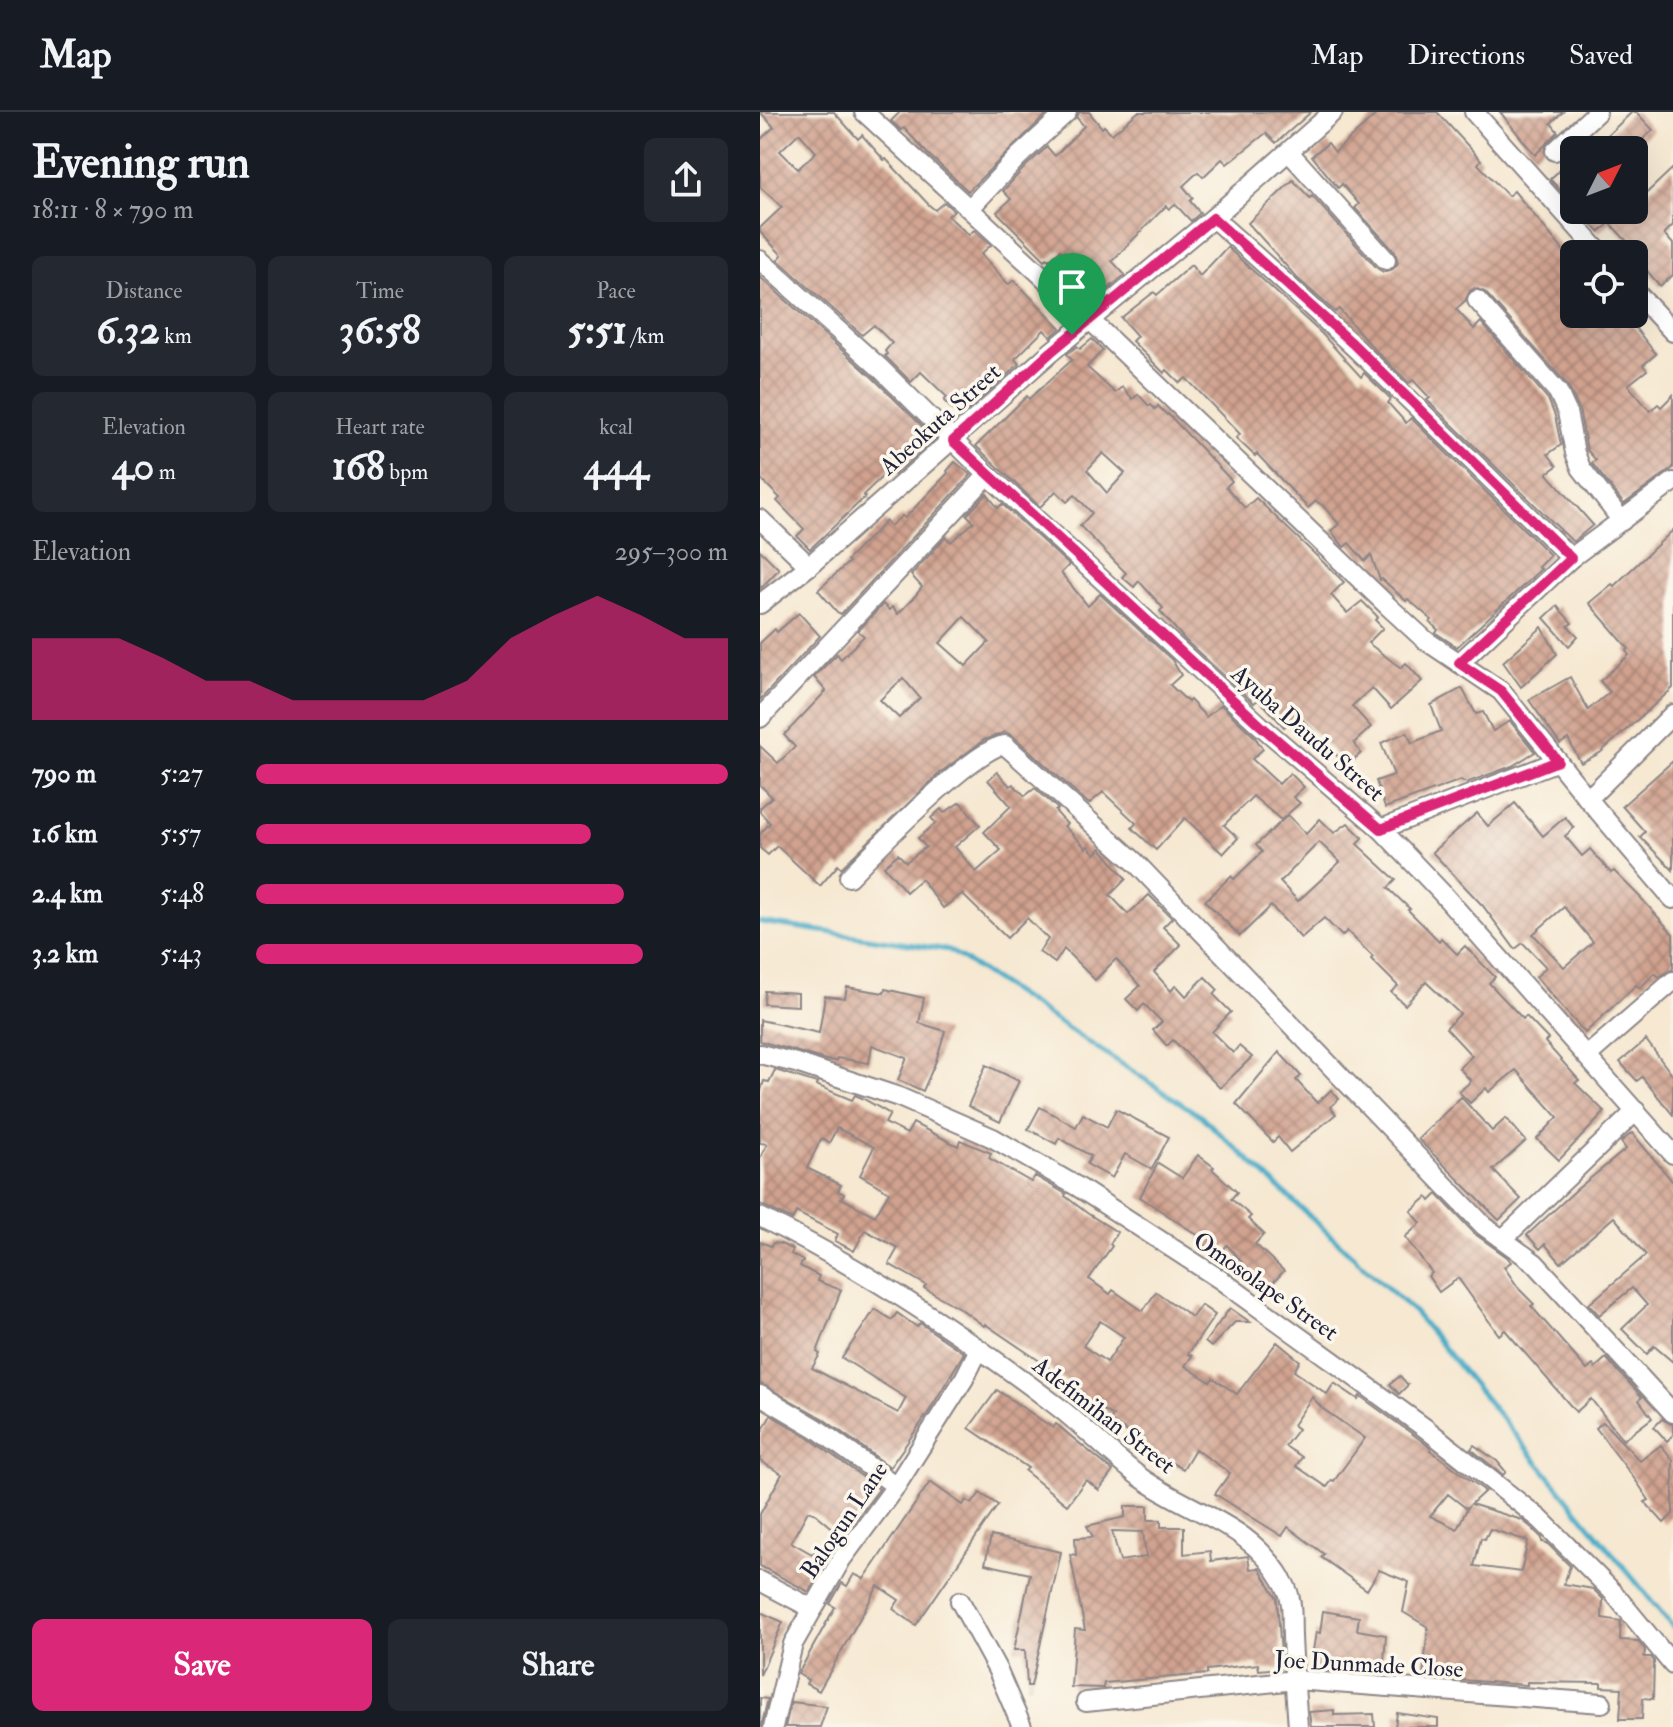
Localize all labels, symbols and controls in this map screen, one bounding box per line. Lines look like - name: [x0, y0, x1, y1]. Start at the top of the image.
- text: Map: [40, 31, 111, 79]
- text: Map: [1311, 38, 1364, 73]
- text: Directions: [1408, 38, 1525, 73]
- text: Saved: [1569, 38, 1633, 73]
- text: Evening run: [32, 136, 250, 191]
- north arrow: [1560, 136, 1648, 224]
- map controls: [1560, 136, 1648, 328]
- button: share: [644, 138, 728, 222]
- text: 18:11 · 8 × 790 m: [32, 194, 193, 226]
- button: locate: [1560, 240, 1648, 328]
- pin: [1038, 253, 1106, 335]
- icon: arrive: [1050, 265, 1094, 309]
- text: Distance: [106, 277, 182, 305]
- text: Time: [356, 277, 404, 305]
- text: Pace: [596, 277, 636, 305]
- text: 6.32: [96, 305, 160, 356]
- text: 36:58: [339, 305, 421, 356]
- text: 5:51: [567, 305, 627, 356]
- text: km: [160, 322, 192, 350]
- text: /km: [627, 322, 665, 350]
- street label: Abeokuta Street: [872, 357, 1008, 483]
- text: Elevation: [102, 413, 186, 441]
- text: Heart rate: [335, 413, 425, 441]
- text: kcal: [599, 413, 633, 441]
- text: 40: [112, 441, 154, 492]
- text: 168: [332, 441, 385, 492]
- text: 444: [584, 441, 648, 492]
- text: m: [154, 458, 176, 486]
- text: bpm: [385, 458, 428, 486]
- text: Elevation: [32, 536, 131, 568]
- text: 295–300 m: [615, 536, 728, 568]
- street label: Ayuba Daudu Street: [1224, 658, 1391, 809]
- text: 790 m: [32, 758, 96, 790]
- text: 5:27: [160, 758, 203, 790]
- text: 1.6 km: [32, 818, 97, 850]
- text: 5:57: [160, 818, 201, 850]
- text: 2.4 km: [32, 878, 103, 910]
- text: 5:48: [160, 878, 204, 910]
- text: 3.2 km: [32, 938, 98, 970]
- text: 5:43: [160, 938, 202, 970]
- street label: Omosolape Street: [1187, 1225, 1345, 1348]
- street label: Adefimihan Street: [1025, 1349, 1182, 1481]
- street label: Balogun Lane: [794, 1456, 895, 1585]
- button: Save: [32, 1619, 372, 1711]
- button: Share: [388, 1619, 728, 1711]
- street label: Joe Dunmade Close: [1273, 1644, 1464, 1685]

